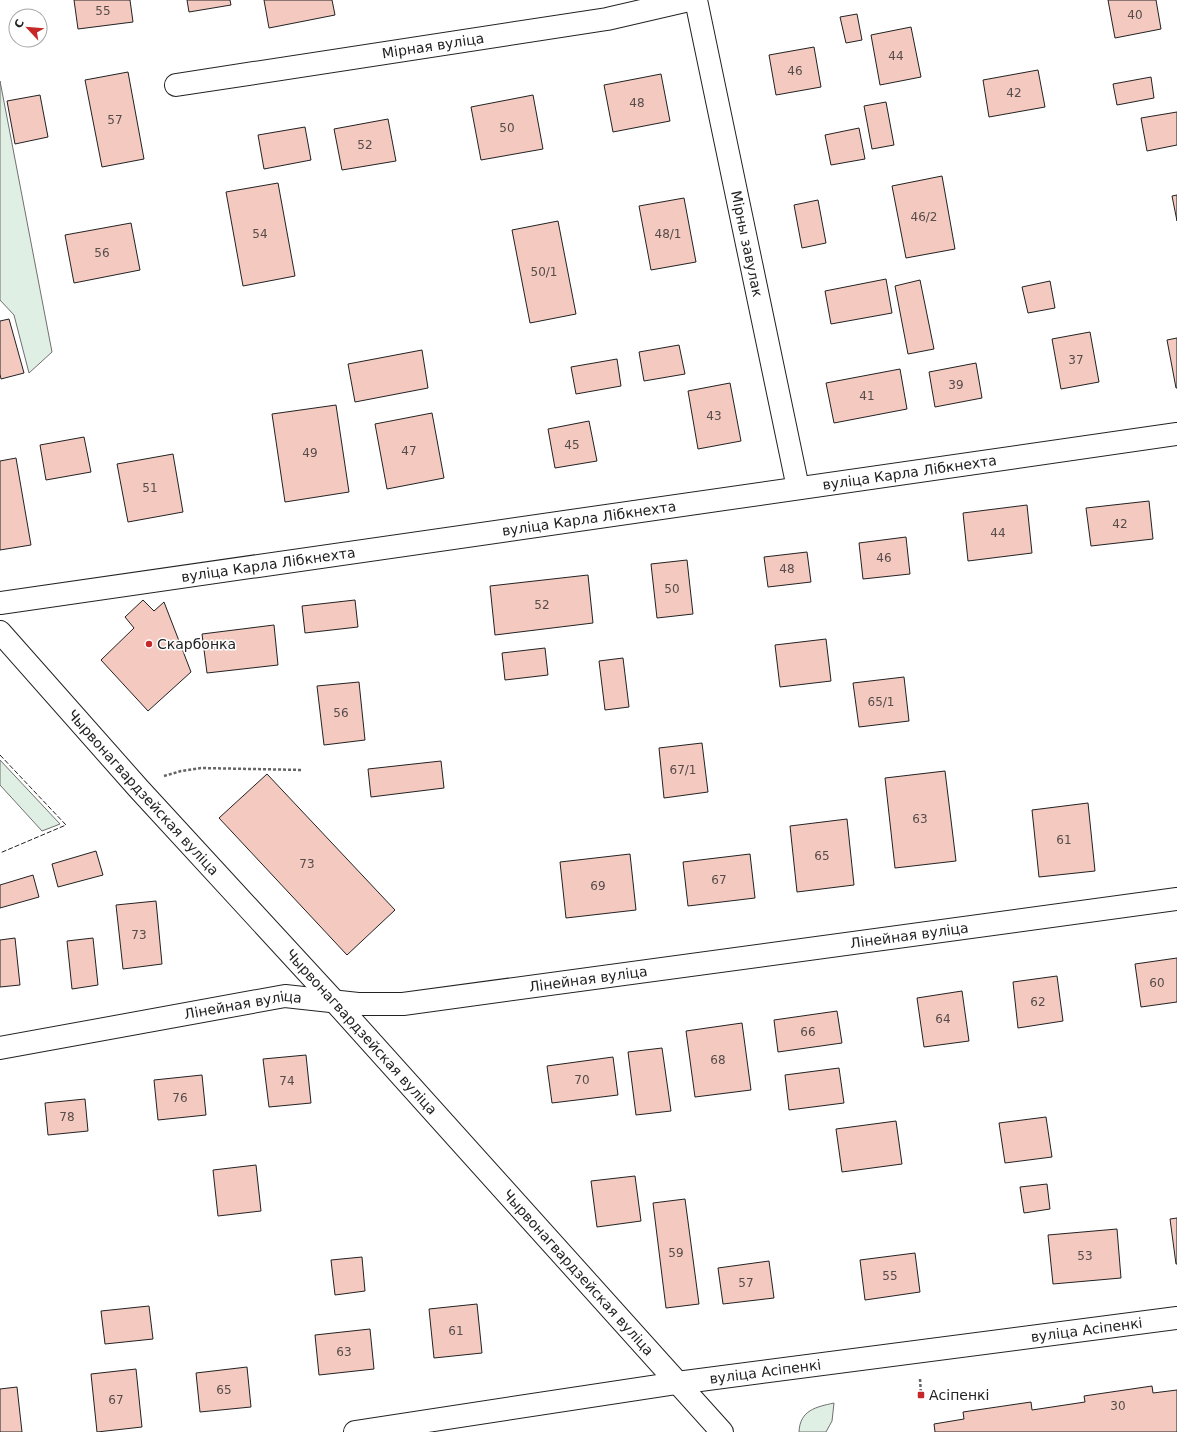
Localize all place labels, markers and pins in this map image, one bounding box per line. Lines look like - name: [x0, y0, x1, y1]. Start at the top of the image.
- place label: Скарбонка: [157, 636, 236, 652]
- marker: Скарбонка: [144, 639, 154, 649]
- place label: Асіпенкі: [929, 1387, 989, 1403]
- marker: Асіпенкі: [916, 1390, 926, 1400]

